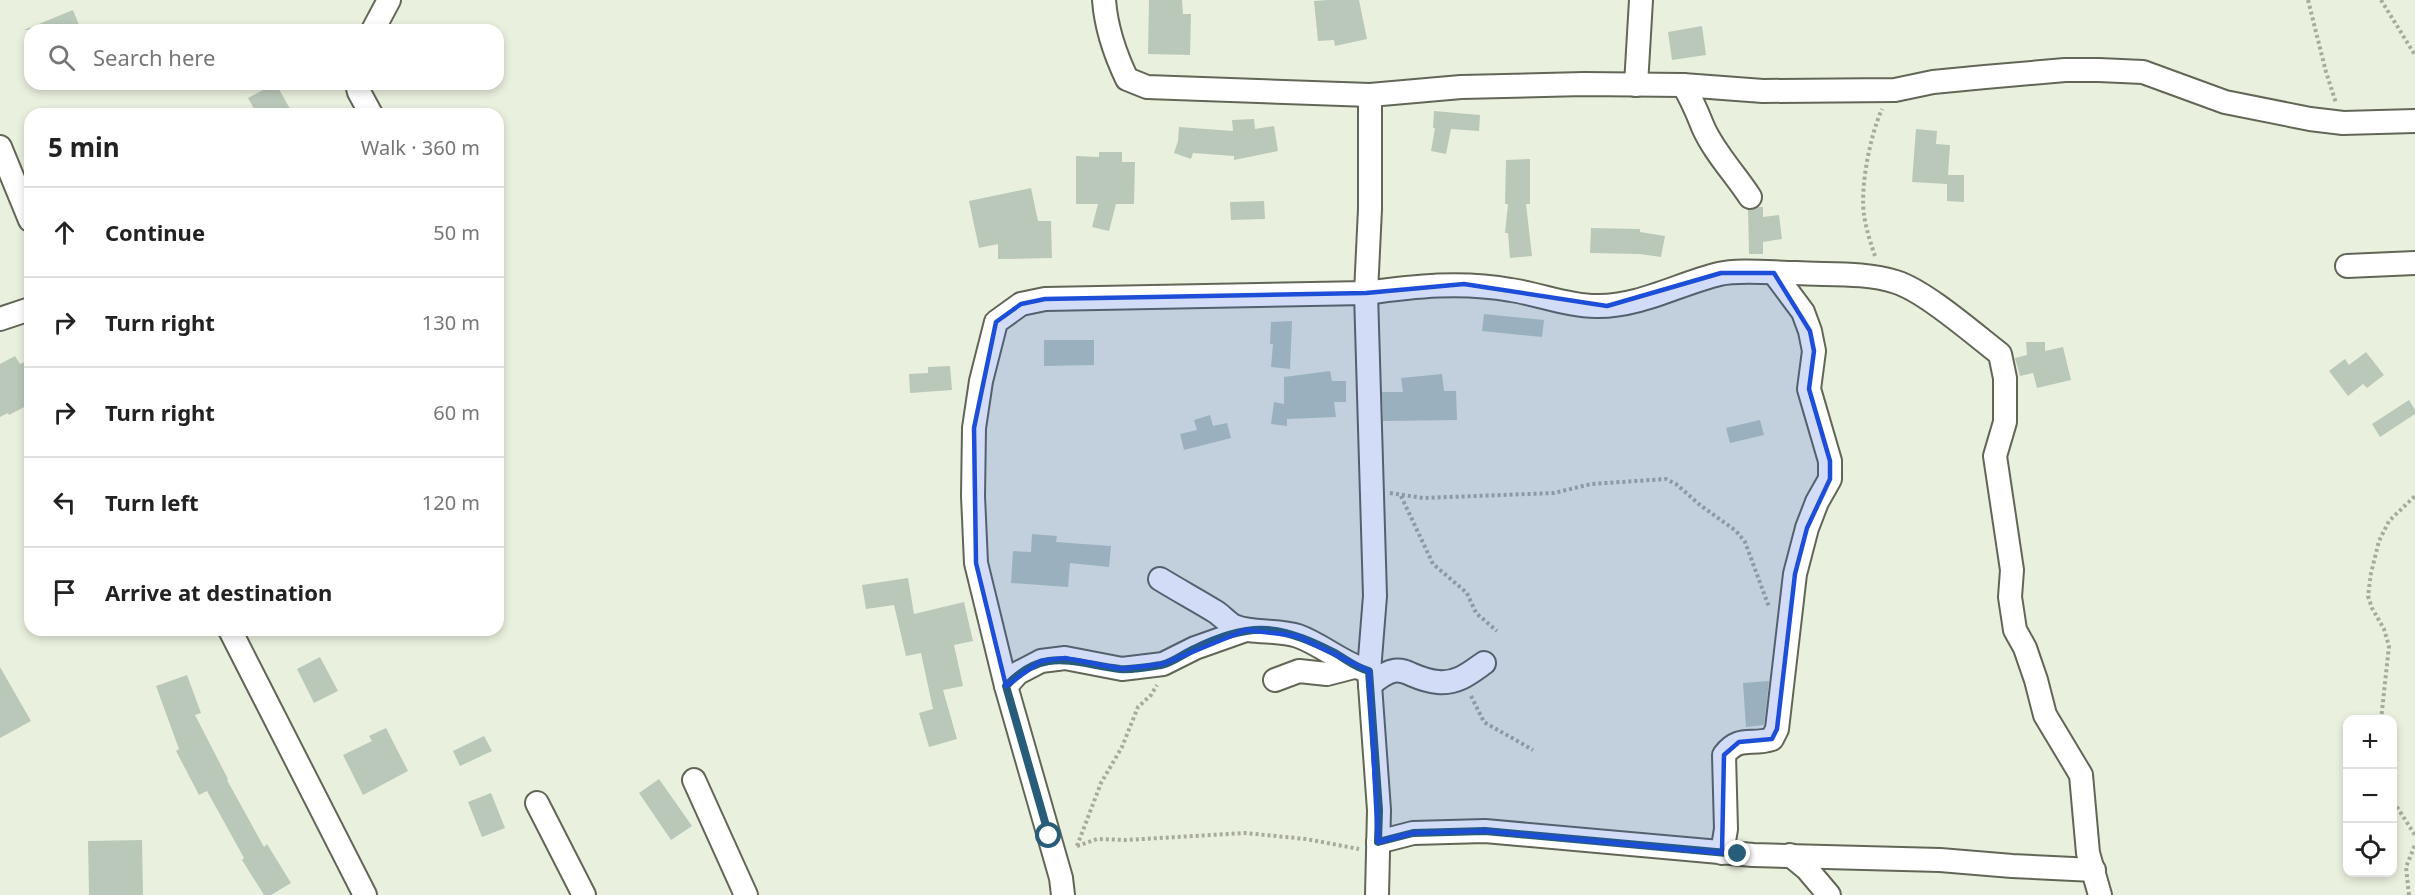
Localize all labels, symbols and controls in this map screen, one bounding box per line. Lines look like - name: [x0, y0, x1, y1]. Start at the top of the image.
- search box: [24, 24, 504, 90]
- icon: search: [45, 41, 78, 74]
- text: Search here: [93, 42, 215, 72]
- text: 5 min: [48, 129, 120, 165]
- text: Walk · 360 m: [361, 134, 480, 161]
- icon: ahead: [48, 216, 81, 249]
- text: Continue: [105, 217, 205, 247]
- text: 50 m: [433, 219, 480, 246]
- icon: right: [48, 306, 81, 339]
- text: Turn right: [105, 307, 215, 337]
- text: 130 m: [422, 309, 480, 336]
- icon: right: [48, 396, 81, 429]
- text: Turn right: [105, 397, 215, 427]
- text: 60 m: [433, 399, 480, 426]
- icon: left: [48, 486, 81, 519]
- text: Turn left: [105, 487, 199, 517]
- text: 120 m: [422, 489, 480, 516]
- icon: arrive: [48, 576, 81, 609]
- text: Arrive at destination: [105, 577, 332, 607]
- map controls: [2343, 715, 2397, 877]
- button: +: [2343, 715, 2397, 769]
- button: −: [2343, 769, 2397, 823]
- route start: [1035, 822, 1061, 848]
- button: locate: [2343, 823, 2397, 877]
- route end: [1724, 840, 1750, 866]

